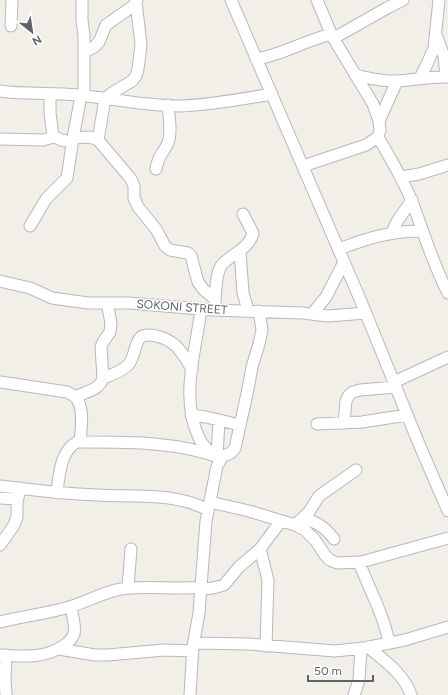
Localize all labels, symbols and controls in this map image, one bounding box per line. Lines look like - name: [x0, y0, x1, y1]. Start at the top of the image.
- north arrow: [12, 12, 52, 52]
- text: N: [30, 32, 44, 48]
- street label: SOKONI STREET: [136, 297, 228, 317]
- scale bar: [308, 657, 373, 683]
- text: 50 m: [314, 664, 342, 678]

